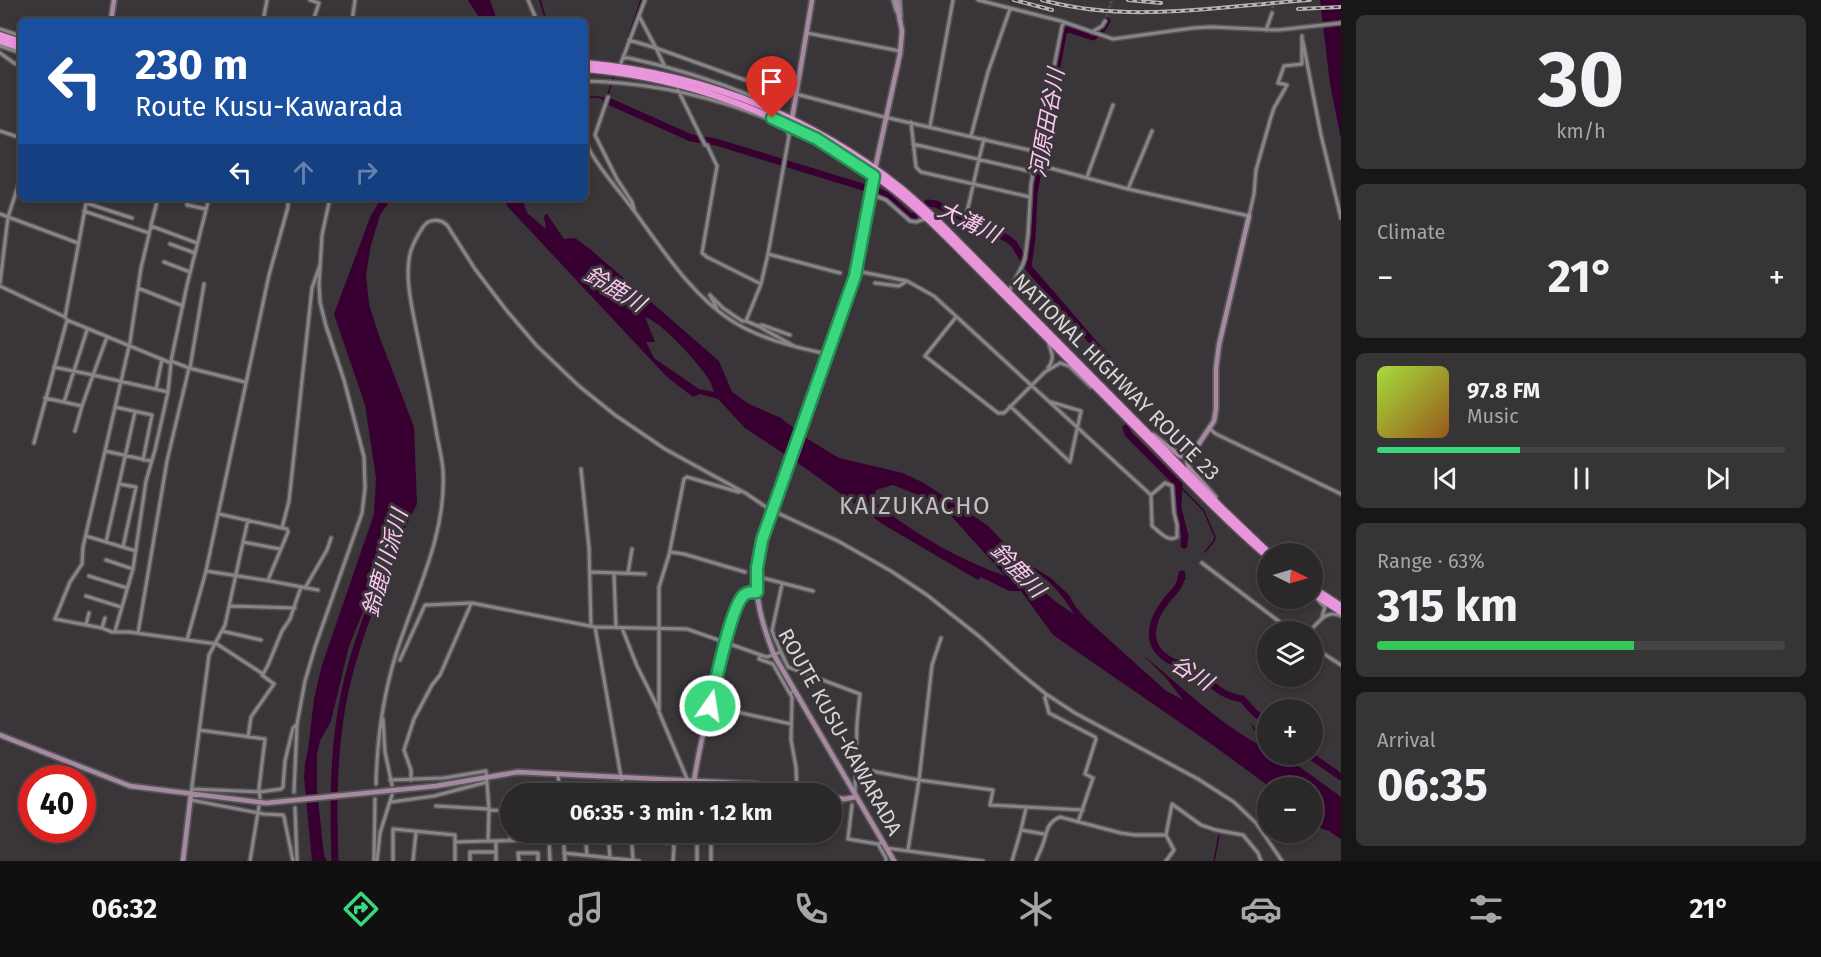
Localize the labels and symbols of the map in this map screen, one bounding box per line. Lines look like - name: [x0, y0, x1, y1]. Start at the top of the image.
- pin: [746, 56, 797, 118]
- water label: 河原田谷川: [1024, 65, 1070, 180]
- water label: 大溝川: [933, 196, 1006, 249]
- water label: 鈴鹿川: [580, 260, 652, 319]
- street label: NATIONAL HIGHWAY ROUTE 23: [1007, 268, 1225, 486]
- district label: KAIZUKACHO: [839, 492, 991, 520]
- water label: 鈴鹿川派川: [357, 504, 414, 620]
- water label: 鈴鹿川: [985, 537, 1052, 605]
- north arrow: [1257, 543, 1323, 609]
- street label: ROUTE KUSU-KAWARADA: [772, 624, 908, 840]
- water label: 谷川: [1166, 650, 1220, 697]
- position arrow: [678, 674, 742, 738]
- speed limit sign: 40: [18, 765, 96, 843]

